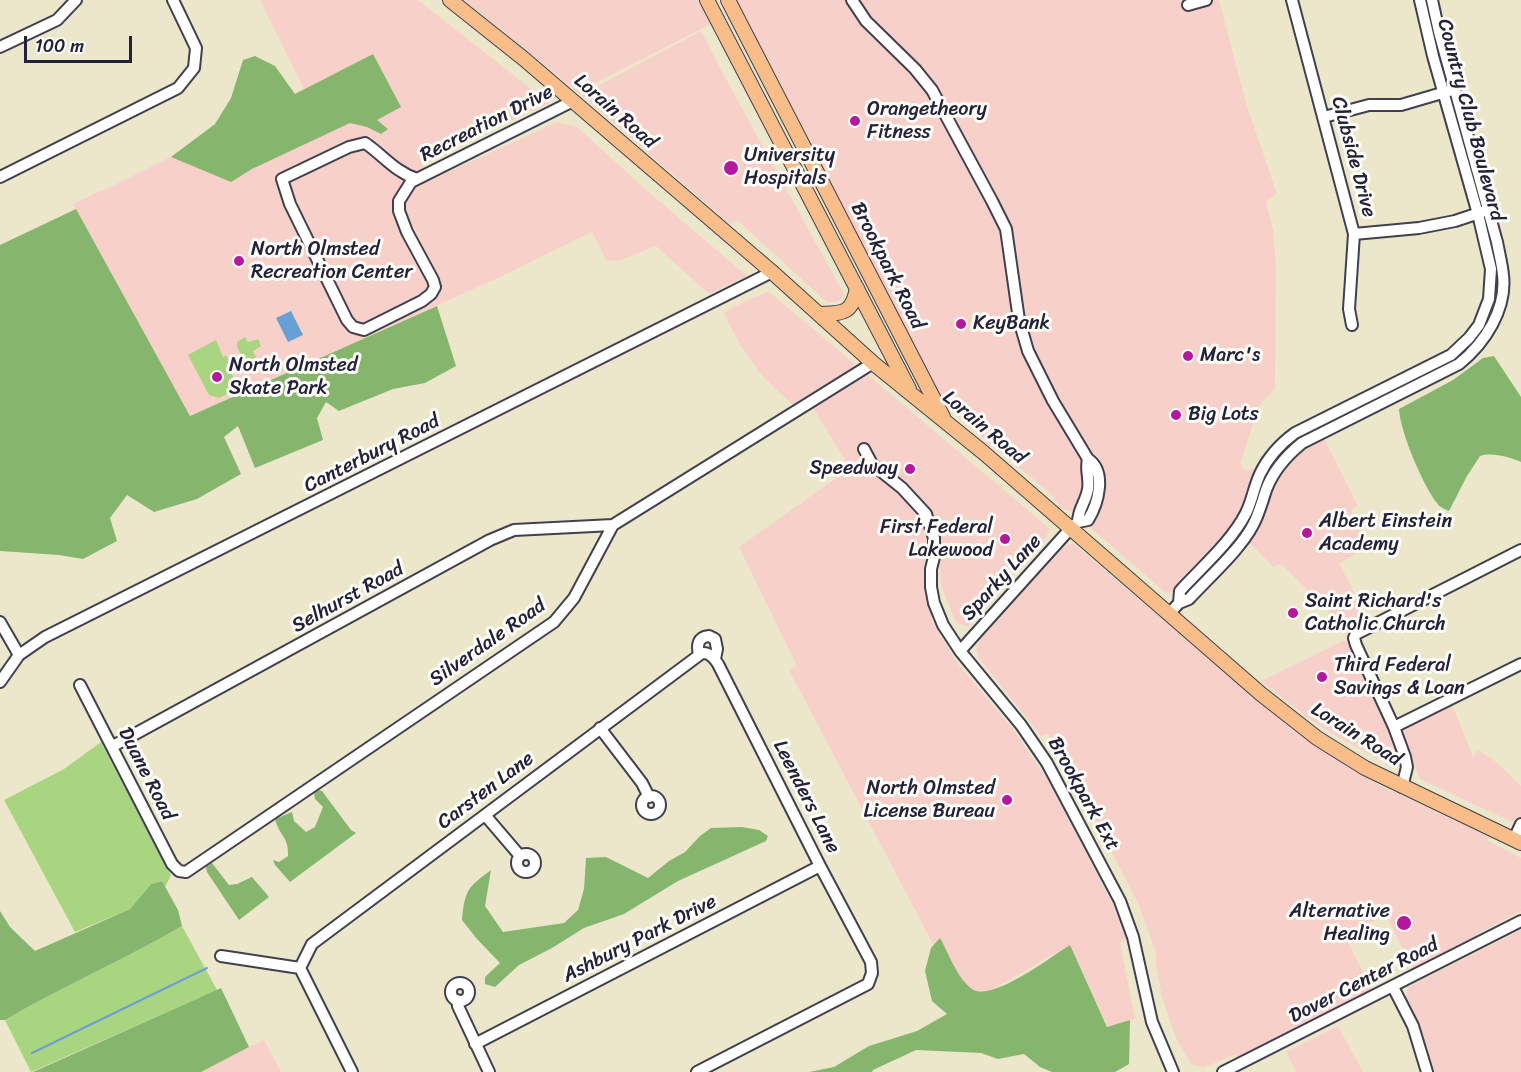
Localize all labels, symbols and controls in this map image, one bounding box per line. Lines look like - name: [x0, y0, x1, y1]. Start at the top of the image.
- street label: Country Club Boulevard: [1431, 16, 1509, 224]
- scale bar: [27, 24, 135, 62]
- text: 100 m: [35, 30, 84, 62]
- street label: Lorain Road: [569, 69, 661, 155]
- street label: Recreation Drive: [417, 80, 557, 168]
- street label: Clubside Drive: [1325, 94, 1381, 220]
- place label: Orangetheory Fitness: [867, 98, 987, 145]
- marker: Orangetheory Fitness: [848, 114, 862, 128]
- place label: University Hospitals: [744, 144, 835, 191]
- marker: University Hospitals: [722, 159, 740, 177]
- street label: Brookpark Road: [845, 199, 929, 333]
- place label: North Olmsted Recreation Center: [251, 238, 412, 285]
- marker: North Olmsted Recreation Center: [232, 254, 246, 268]
- place label: KeyBank: [973, 312, 1050, 336]
- marker: KeyBank: [954, 317, 968, 331]
- place label: Marc's: [1200, 344, 1260, 368]
- marker: Marc's: [1181, 349, 1195, 363]
- place label: North Olmsted Skate Park: [229, 354, 357, 401]
- marker: North Olmsted Skate Park: [210, 370, 224, 384]
- street label: Lorain Road: [937, 386, 1031, 470]
- place label: Big Lots: [1188, 403, 1259, 427]
- marker: Big Lots: [1169, 408, 1183, 422]
- street label: Canterbury Road: [300, 410, 444, 498]
- place label: Speedway: [810, 457, 898, 481]
- marker: Speedway: [903, 462, 917, 476]
- place label: Albert Einstein Academy: [1319, 510, 1452, 557]
- place label: First Federal Lakewood: [880, 516, 993, 563]
- marker: Albert Einstein Academy: [1300, 526, 1314, 540]
- street label: Sparky Lane: [957, 530, 1047, 626]
- marker: First Federal Lakewood: [998, 532, 1012, 546]
- street label: Selhurst Road: [288, 557, 408, 639]
- place label: Saint Richard's Catholic Church: [1305, 590, 1446, 637]
- street label: Silverdale Road: [425, 594, 551, 692]
- marker: Saint Richard's Catholic Church: [1286, 606, 1300, 620]
- place label: Third Federal Savings & Loan: [1334, 654, 1465, 701]
- marker: Third Federal Savings & Loan: [1315, 670, 1329, 684]
- street label: Lorain Road: [1306, 698, 1406, 772]
- street label: Duane Road: [112, 723, 180, 825]
- street label: Brookpark Ext: [1042, 733, 1124, 855]
- street label: Leenders Lane: [767, 736, 845, 858]
- street label: Carsten Lane: [433, 747, 539, 835]
- place label: North Olmsted License Bureau: [864, 777, 995, 824]
- marker: North Olmsted License Bureau: [1000, 793, 1014, 807]
- street label: Ashbury Park Drive: [559, 890, 721, 988]
- place label: Alternative Healing: [1289, 900, 1390, 947]
- marker: Alternative Healing: [1395, 914, 1413, 932]
- street label: Dover Center Road: [1286, 933, 1442, 1029]

